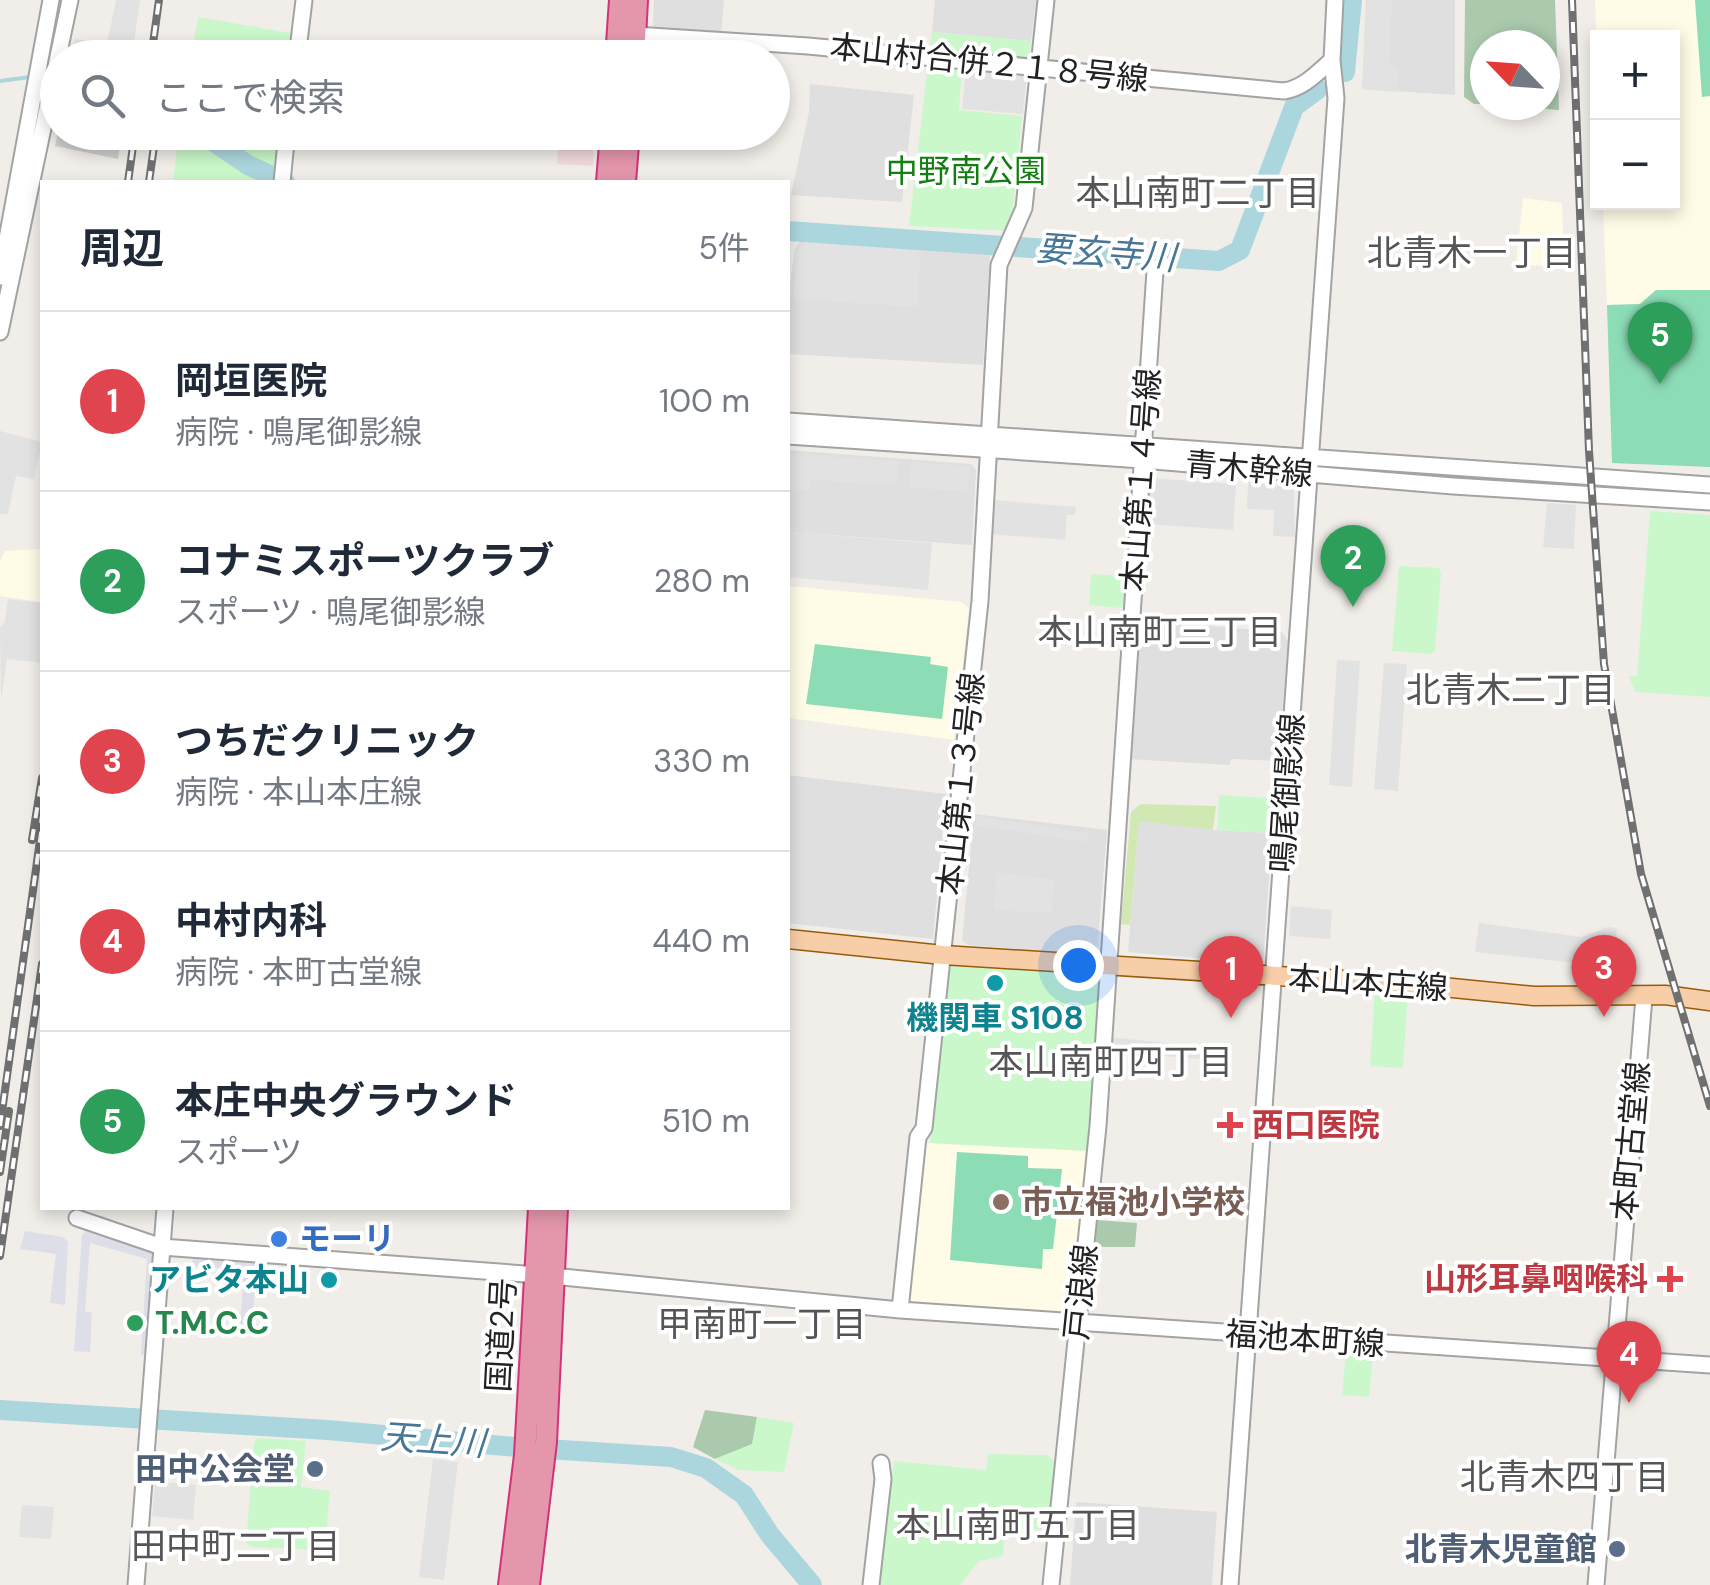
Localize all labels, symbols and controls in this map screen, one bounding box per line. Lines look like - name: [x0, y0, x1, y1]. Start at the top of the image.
- street label: 本山村合併２１８号線: [828, 25, 1150, 101]
- north arrow: [1470, 30, 1560, 120]
- map controls: [1590, 30, 1680, 210]
- button: +: [1590, 30, 1680, 120]
- search box: [40, 40, 790, 150]
- icon: search: [75, 68, 130, 123]
- text: ここで検索: [155, 73, 345, 123]
- button: −: [1590, 120, 1680, 210]
- park label: 中野南公園: [886, 150, 1046, 192]
- district label: 本山南町二丁目: [1075, 170, 1321, 216]
- text: 周辺: [80, 221, 164, 276]
- water label: 要玄寺川: [1035, 225, 1181, 281]
- text: 5件: [698, 227, 750, 269]
- district label: 北青木一丁目: [1367, 230, 1577, 276]
- pin: 5: [1628, 302, 1692, 384]
- text: 岡垣医院: [175, 356, 327, 406]
- street label: 本山第１４号線: [1112, 367, 1170, 593]
- text: 1: [107, 380, 118, 422]
- text: 100 m: [659, 380, 750, 422]
- text: 病院 · 鳴尾御影線: [175, 411, 422, 453]
- street label: 青木幹線: [1183, 443, 1315, 495]
- pin: 2: [1320, 524, 1386, 607]
- text: コナミスポーツクラブ: [175, 536, 554, 586]
- text: 2: [103, 560, 122, 602]
- text: 280 m: [654, 560, 750, 602]
- text: スポーツ · 鳴尾御影線: [175, 591, 486, 633]
- district label: 本山南町三丁目: [1037, 609, 1283, 655]
- district label: 北青木二丁目: [1406, 667, 1616, 713]
- street label: 本山第１３号線: [928, 670, 994, 898]
- street label: 鳴尾御影線: [1260, 712, 1314, 874]
- text: つちだクリニック: [175, 716, 479, 766]
- text: 3: [103, 740, 122, 782]
- text: 330 m: [653, 740, 750, 782]
- text: 病院 · 本山本庄線: [175, 771, 422, 813]
- text: 中村内科: [175, 896, 327, 946]
- text: 4: [102, 920, 123, 962]
- text: 440 m: [652, 920, 750, 962]
- pin: 3: [1572, 934, 1636, 1017]
- pin: 1: [1198, 936, 1264, 1018]
- your location: [1053, 940, 1104, 991]
- text: 病院 · 本町古堂線: [175, 951, 422, 993]
- street label: 本山本庄線: [1287, 956, 1449, 1010]
- marker: 機関車 S108: [984, 972, 1006, 994]
- place label: 機関車 S108: [906, 997, 1084, 1039]
- district label: 本山南町四丁目: [988, 1039, 1234, 1085]
- street label: 本町古堂線: [1603, 1059, 1659, 1223]
- text: 本庄中央グラウンド: [175, 1076, 517, 1126]
- text: 5: [103, 1100, 122, 1142]
- text: 510 m: [662, 1100, 750, 1142]
- place label: 西口医院: [1252, 1104, 1380, 1146]
- marker: 西口医院: [1217, 1112, 1243, 1138]
- text: スポーツ: [175, 1131, 302, 1173]
- place label: 市立福池小学校: [1021, 1181, 1245, 1223]
- marker: 市立福池小学校: [990, 1191, 1012, 1213]
- place label: モーリ: [299, 1218, 395, 1260]
- marker: モーリ: [268, 1228, 290, 1250]
- street label: 戸浪線: [1055, 1242, 1107, 1342]
- place label: 山形耳鼻咽喉科: [1424, 1258, 1648, 1300]
- place label: アビタ本山: [149, 1259, 309, 1301]
- marker: 山形耳鼻咽喉科: [1657, 1266, 1683, 1292]
- marker: アビタ本山: [318, 1269, 340, 1291]
- street label: 国道2号: [477, 1277, 525, 1393]
- district label: 甲南町一丁目: [657, 1301, 867, 1347]
- place label: T.M.C.C: [155, 1302, 269, 1344]
- marker: T.M.C.C: [124, 1312, 146, 1334]
- street label: 福池本町線: [1224, 1312, 1386, 1366]
- pin: 4: [1596, 1320, 1662, 1403]
- water label: 天上川: [379, 1413, 491, 1467]
- place label: 田中公会堂: [135, 1448, 295, 1490]
- district label: 北青木四丁目: [1460, 1454, 1670, 1500]
- marker: 田中公会堂: [304, 1458, 326, 1480]
- district label: 本山南町五丁目: [895, 1502, 1141, 1548]
- district label: 田中町二丁目: [131, 1523, 341, 1569]
- place label: 北青木児童館: [1405, 1528, 1597, 1570]
- marker: 北青木児童館: [1606, 1538, 1628, 1560]

